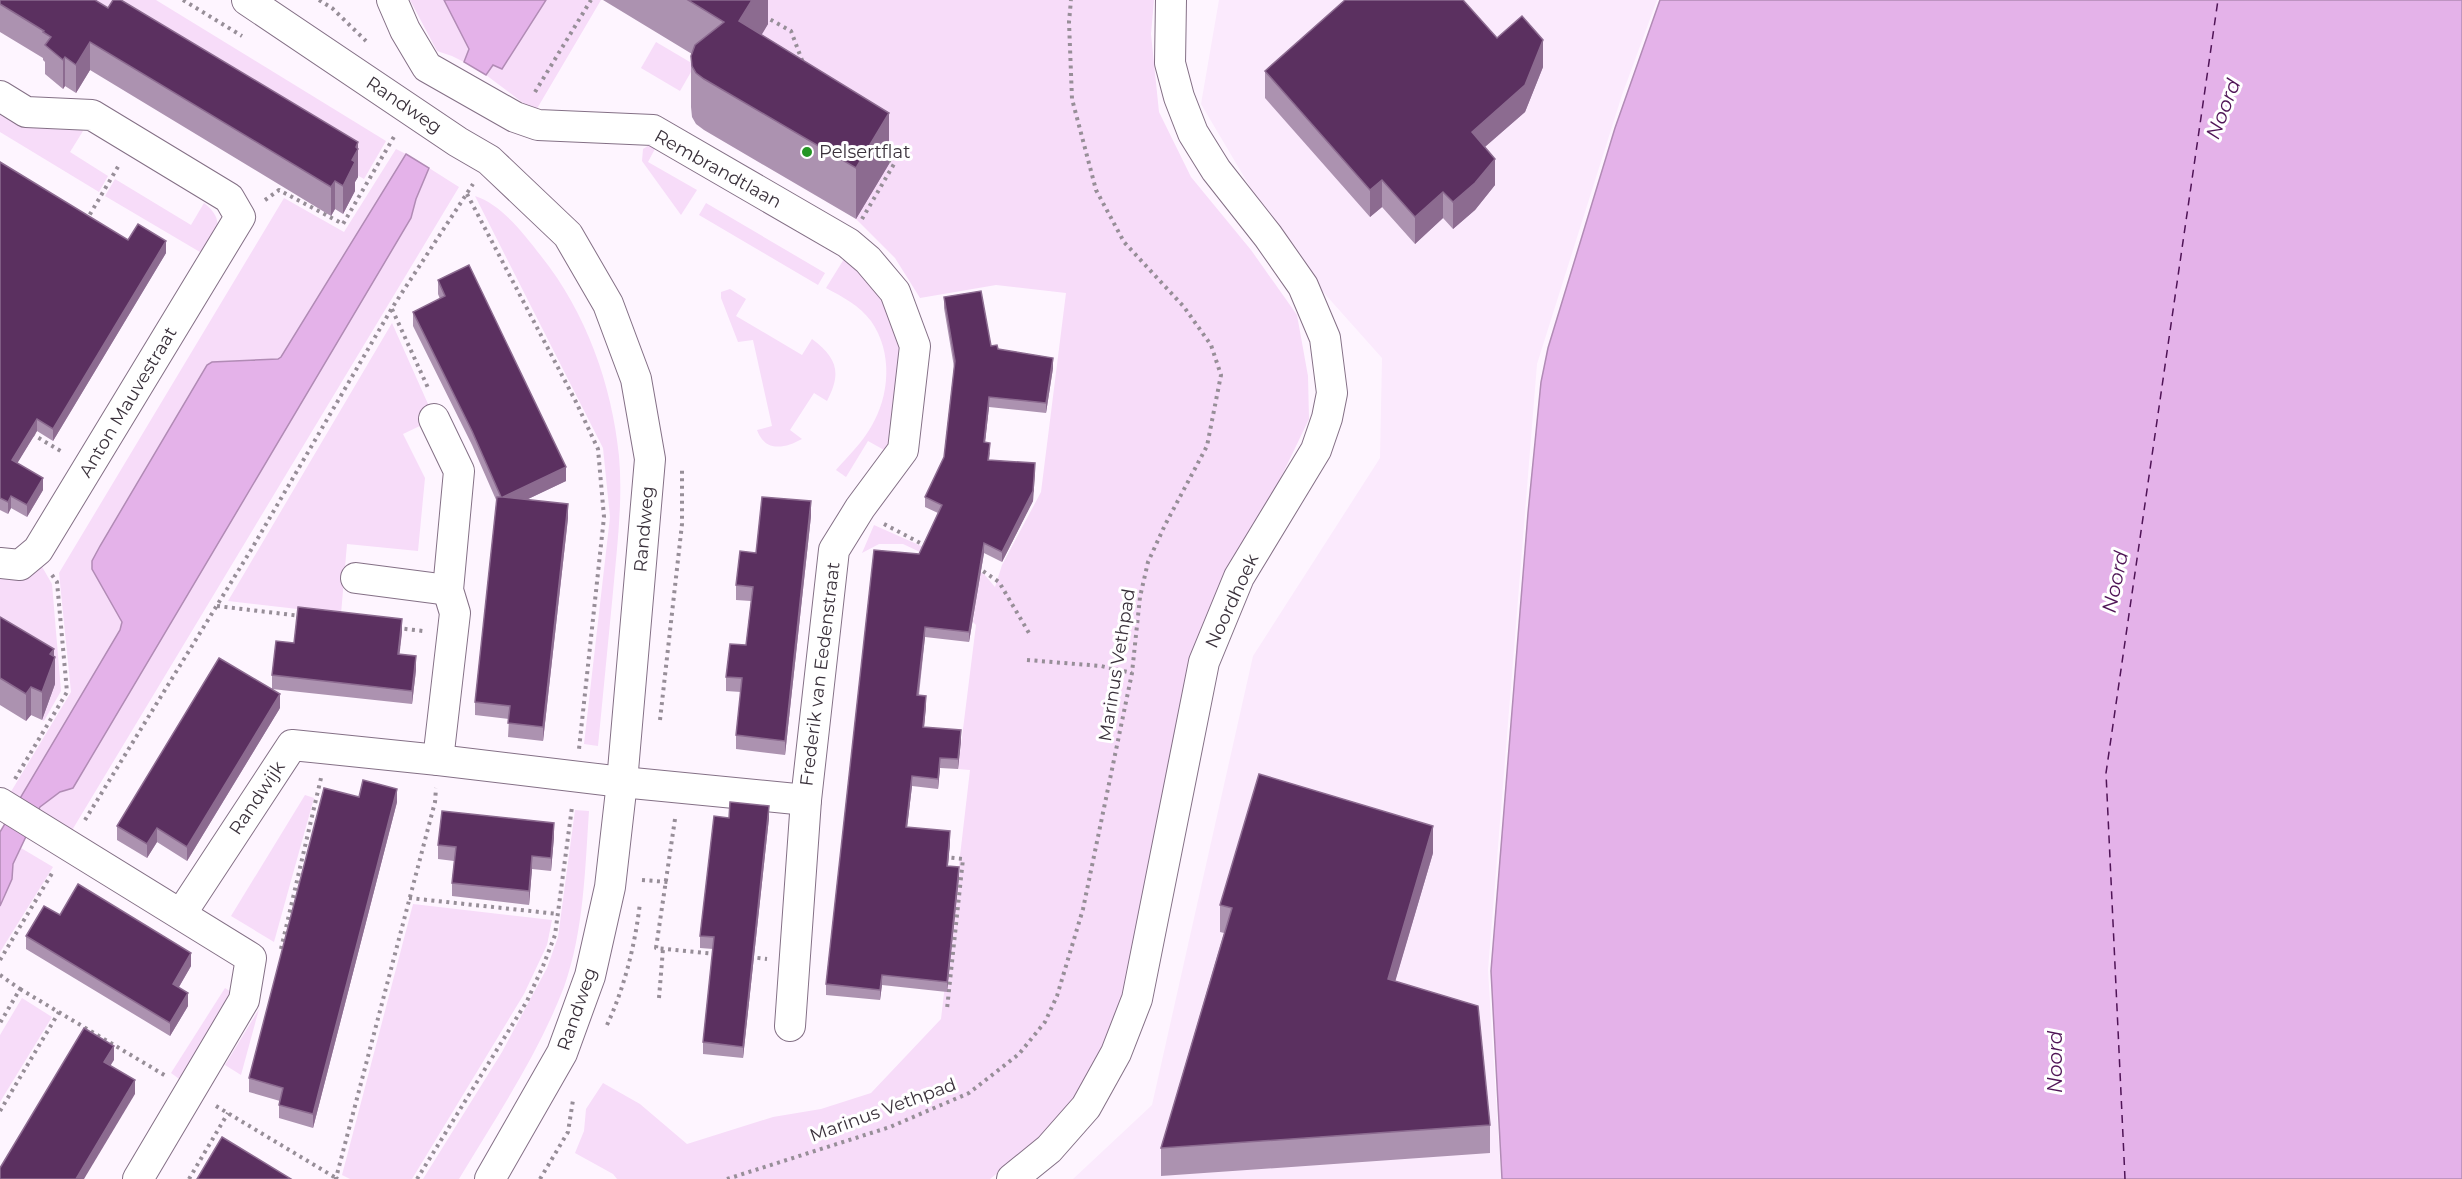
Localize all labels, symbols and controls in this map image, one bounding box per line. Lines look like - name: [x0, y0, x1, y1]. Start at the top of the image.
- street label: Randweg: [362, 72, 446, 138]
- water label: Noord: [2201, 75, 2246, 143]
- street label: Rembrandtlaan: [651, 125, 785, 213]
- place label: Pelsertflat: [819, 141, 911, 163]
- marker: Pelsertflat: [800, 145, 814, 159]
- street label: Anton Mauvestraat: [74, 323, 182, 481]
- street label: Randweg: [629, 485, 659, 573]
- water label: Noord: [2097, 548, 2133, 615]
- street label: Noordhoek: [1201, 550, 1264, 652]
- street label: Frederik van Eedenstraat: [795, 561, 845, 787]
- street label: Marinus Vethpad: [1094, 587, 1140, 743]
- street label: Randwijk: [224, 757, 290, 839]
- street label: Randweg: [552, 964, 602, 1054]
- water label: Noord: [2043, 1030, 2067, 1093]
- street label: Marinus Vethpad: [807, 1073, 959, 1147]

